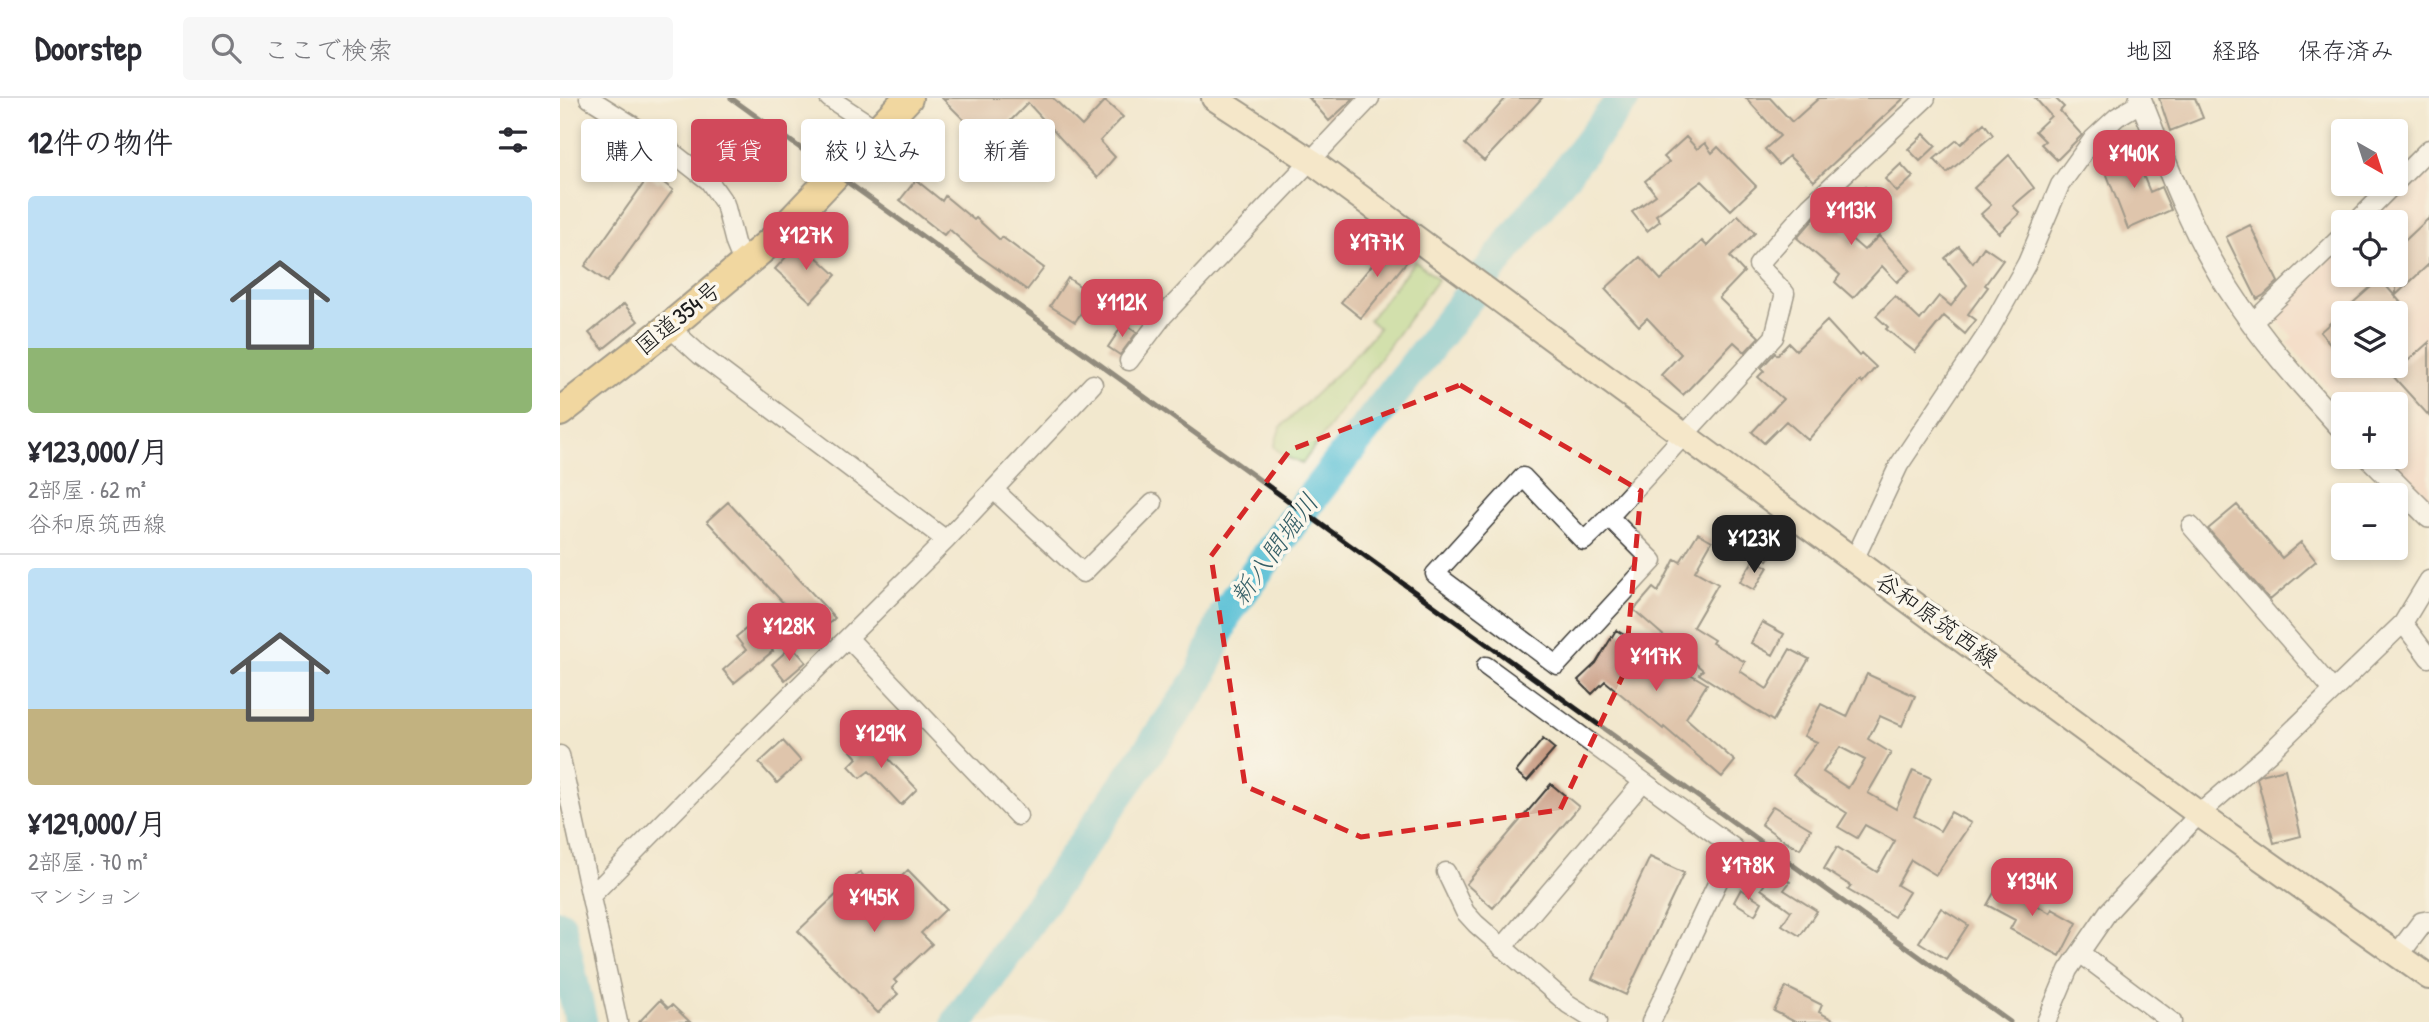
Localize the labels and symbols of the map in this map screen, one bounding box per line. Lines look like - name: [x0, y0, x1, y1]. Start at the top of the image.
- north arrow: [2331, 119, 2408, 196]
- pin: ¥140K: [2085, 130, 2183, 190]
- pin: ¥113K: [1802, 188, 1900, 247]
- pin: ¥127K: [757, 212, 855, 272]
- pin: ¥177K: [1328, 220, 1426, 279]
- street label: 国道354号: [628, 273, 727, 362]
- pin: ¥112K: [1073, 280, 1171, 339]
- water label: 新八間堀川: [1221, 486, 1326, 612]
- pin: ¥123K: [1705, 516, 1803, 575]
- street label: 谷和原筑西線: [1870, 564, 2005, 674]
- pin: ¥128K: [740, 603, 838, 663]
- pin: ¥117K: [1607, 634, 1705, 693]
- pin: ¥129K: [832, 710, 930, 770]
- pin: ¥178K: [1699, 842, 1797, 902]
- pin: ¥134K: [1983, 858, 2081, 918]
- pin: ¥145K: [825, 874, 923, 934]

